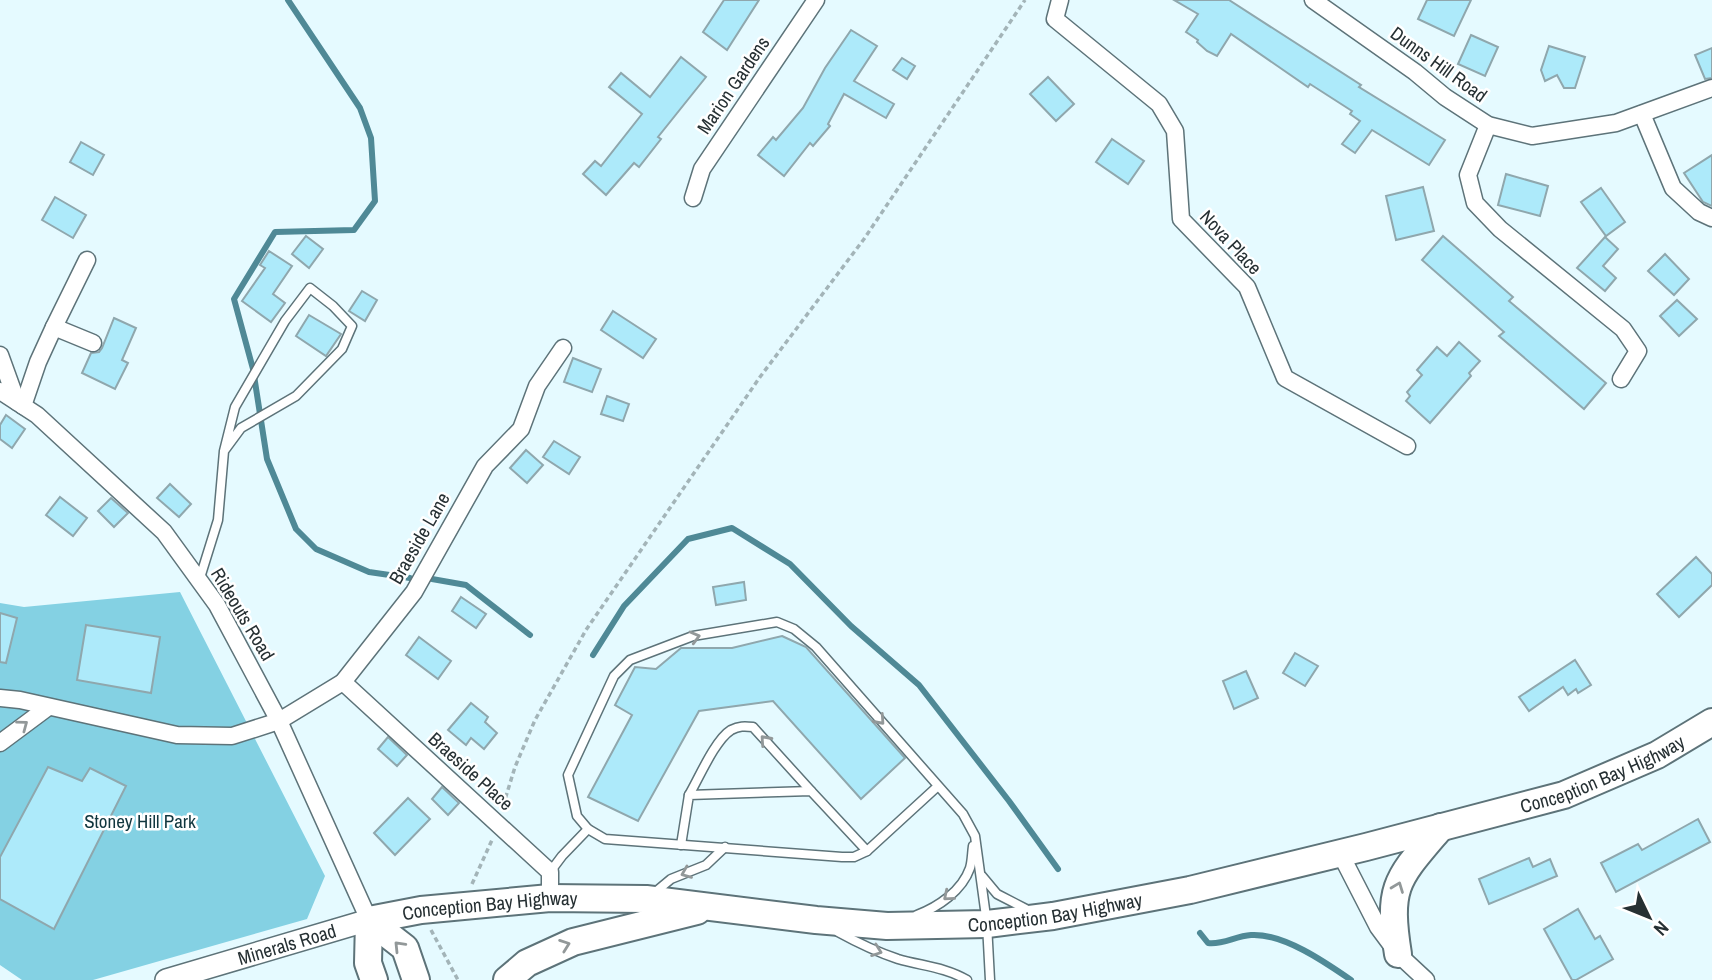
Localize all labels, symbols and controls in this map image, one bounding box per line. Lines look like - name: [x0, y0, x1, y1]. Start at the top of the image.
- street label: Dunns Hill Road: [1385, 20, 1493, 108]
- street label: Marion Gardens: [691, 31, 775, 139]
- street label: Nova Place: [1194, 204, 1268, 280]
- street label: Braeside Lane: [382, 488, 456, 588]
- street label: Rideouts Road: [205, 563, 281, 665]
- one-way arrow: [689, 631, 701, 645]
- one-way arrow: [872, 712, 884, 725]
- one-way arrow: [16, 721, 28, 734]
- street label: Braeside Place: [423, 726, 519, 816]
- street label: Conception Bay Highway: [1517, 728, 1689, 819]
- one-way arrow: [761, 735, 773, 748]
- park label: Stoney Hill Park: [84, 808, 196, 834]
- one-way arrow: [681, 865, 693, 879]
- one-way arrow: [1390, 882, 1404, 894]
- north arrow: [1614, 882, 1684, 952]
- street label: Conception Bay Highway: [400, 885, 578, 926]
- street label: Conception Bay Highway: [968, 886, 1144, 937]
- one-way arrow: [943, 888, 956, 900]
- text: N: [1648, 916, 1675, 942]
- street label: Minerals Road: [235, 917, 339, 971]
- one-way arrow: [558, 940, 570, 954]
- one-way arrow: [394, 941, 407, 954]
- one-way arrow: [871, 943, 883, 957]

